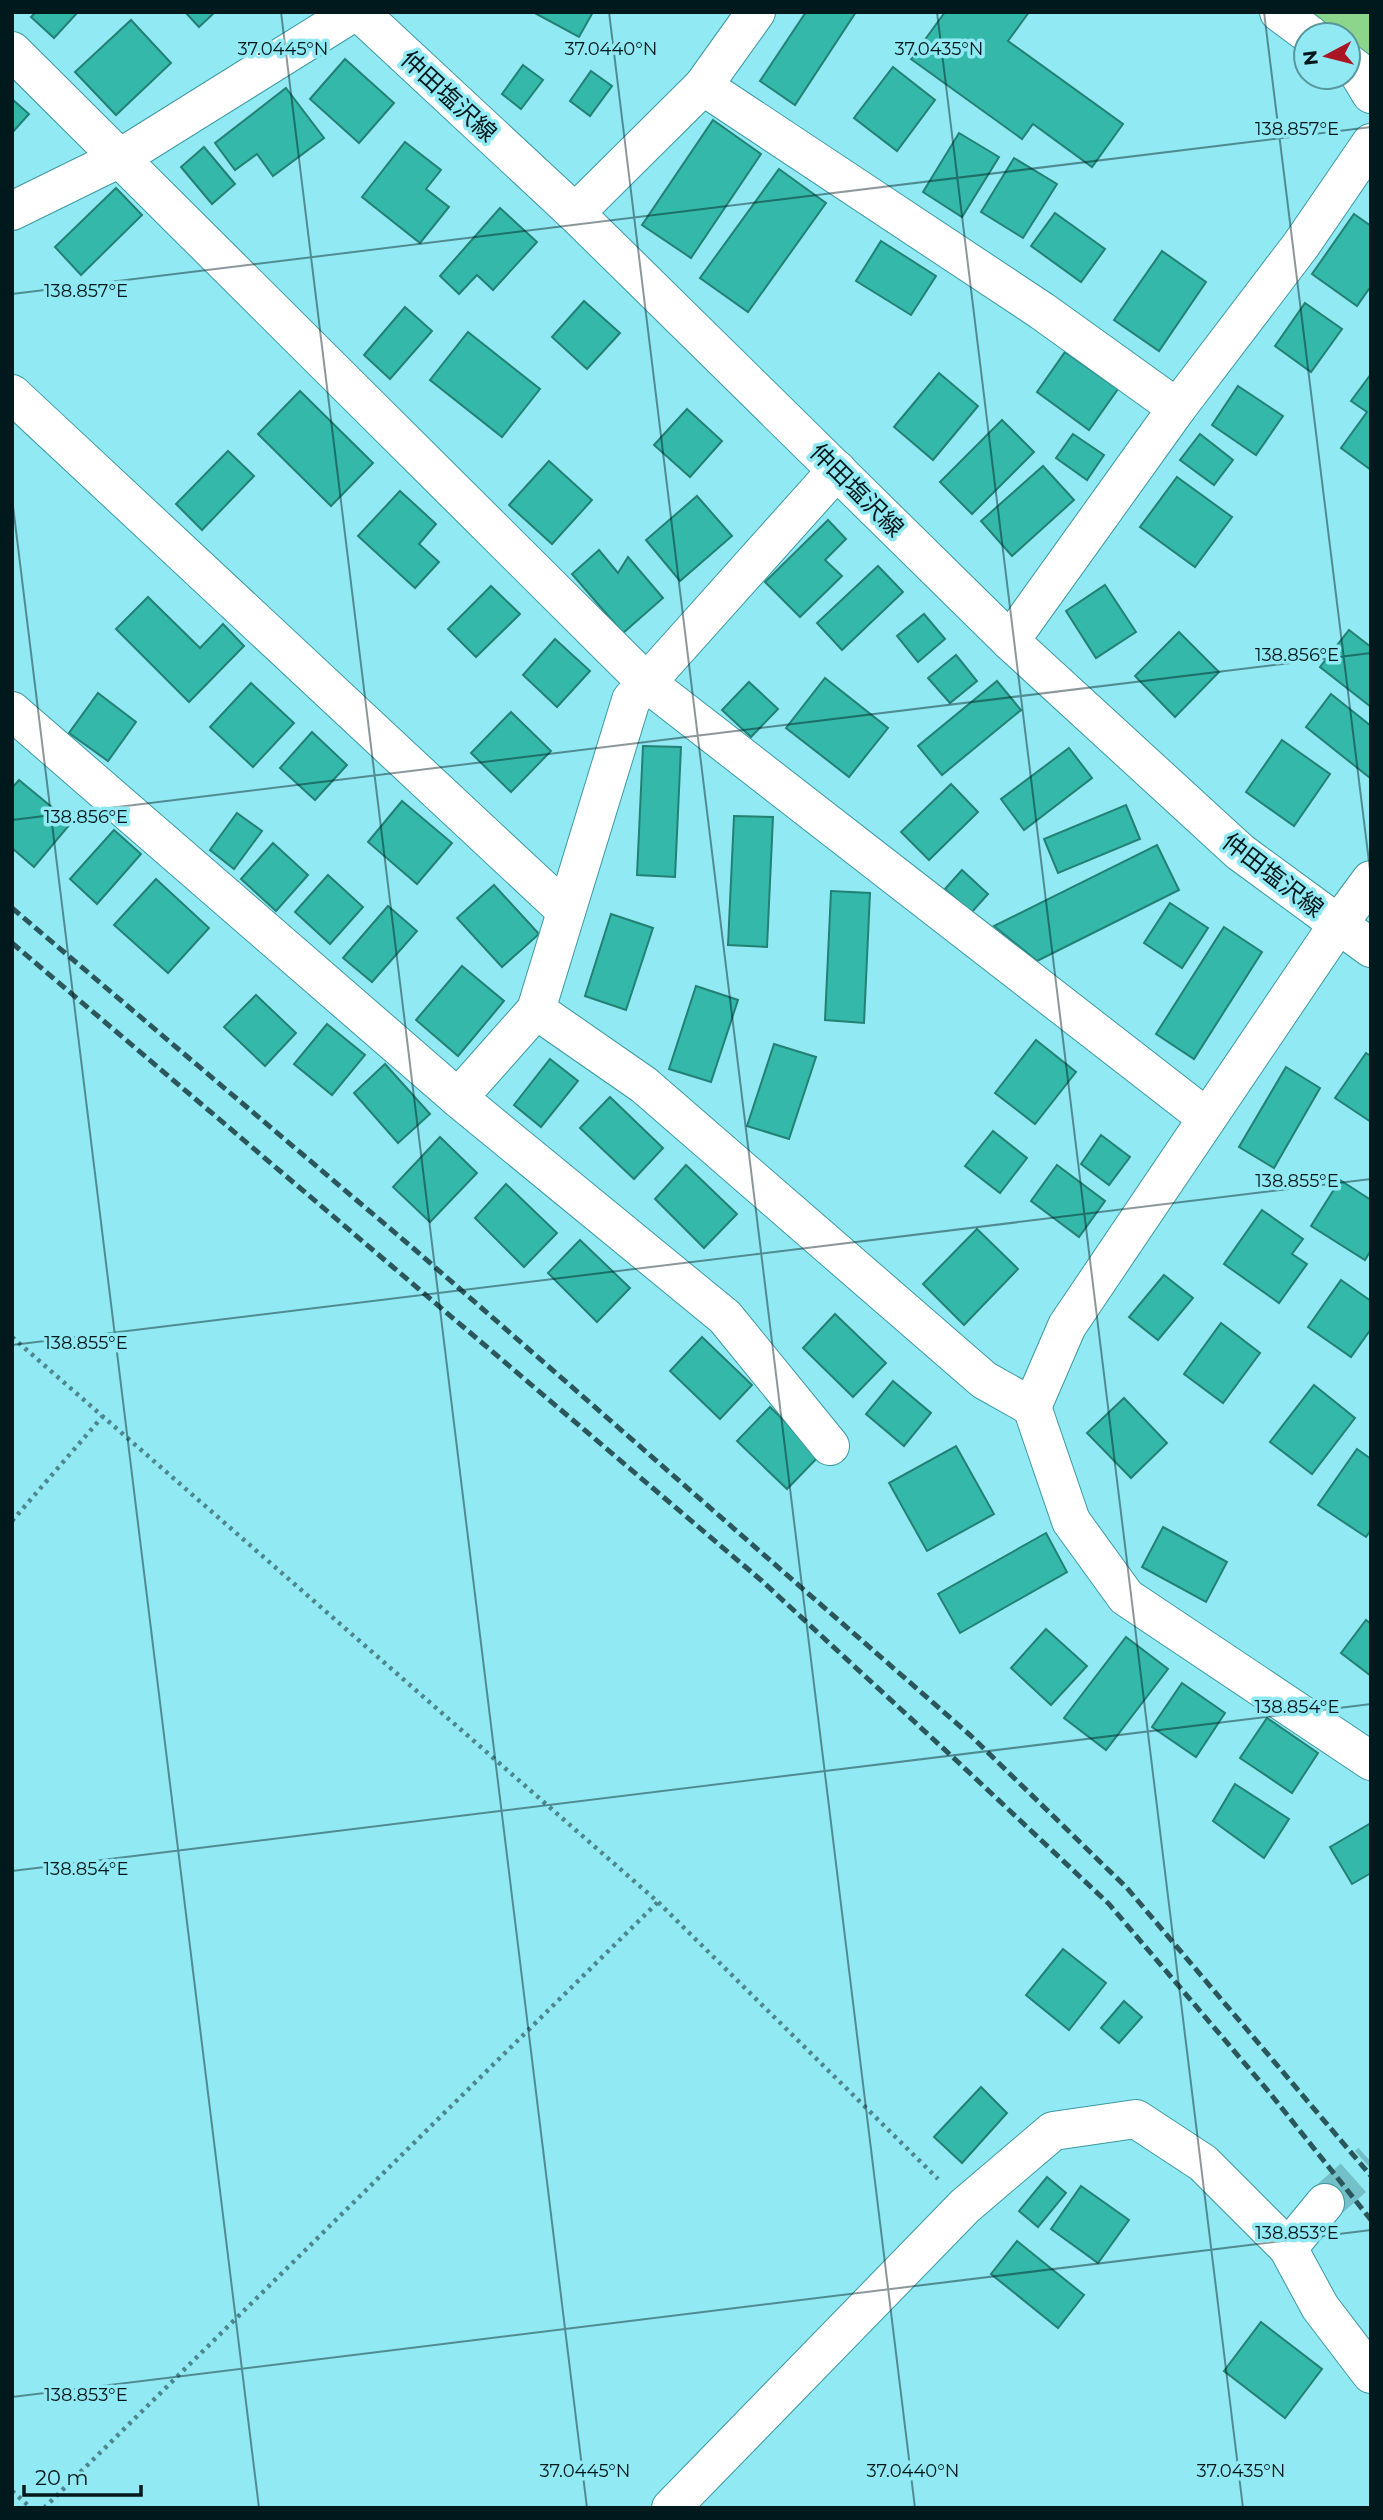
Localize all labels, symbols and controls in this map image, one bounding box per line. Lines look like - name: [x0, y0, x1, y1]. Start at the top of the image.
- north arrow: [1292, 21, 1362, 91]
- text: 37.0445°N: [238, 38, 328, 60]
- text: 37.0440°N: [564, 38, 658, 60]
- text: 37.0435°N: [895, 38, 983, 60]
- street label: 仲田塩沢線: [395, 44, 503, 148]
- text: N: [1298, 49, 1323, 67]
- text: 138.857°E: [1255, 118, 1339, 140]
- text: 138.857°E: [44, 280, 128, 302]
- street label: 仲田塩沢線: [804, 437, 910, 543]
- text: 138.856°E: [1255, 644, 1339, 666]
- text: 138.856°E: [44, 806, 128, 828]
- street label: 仲田塩沢線: [1217, 827, 1329, 923]
- text: 138.855°E: [1255, 1170, 1339, 1192]
- text: 138.855°E: [44, 1332, 128, 1354]
- text: 138.854°E: [1255, 1696, 1339, 1718]
- text: 138.854°E: [44, 1858, 128, 1880]
- text: 138.853°E: [1255, 2222, 1339, 2244]
- text: 138.853°E: [44, 2384, 128, 2406]
- scale bar: [24, 2454, 142, 2498]
- text: 37.0445°N: [540, 2460, 630, 2482]
- text: 37.0440°N: [866, 2460, 960, 2482]
- text: 37.0435°N: [1197, 2460, 1285, 2482]
- text: 20 m: [35, 2465, 89, 2490]

